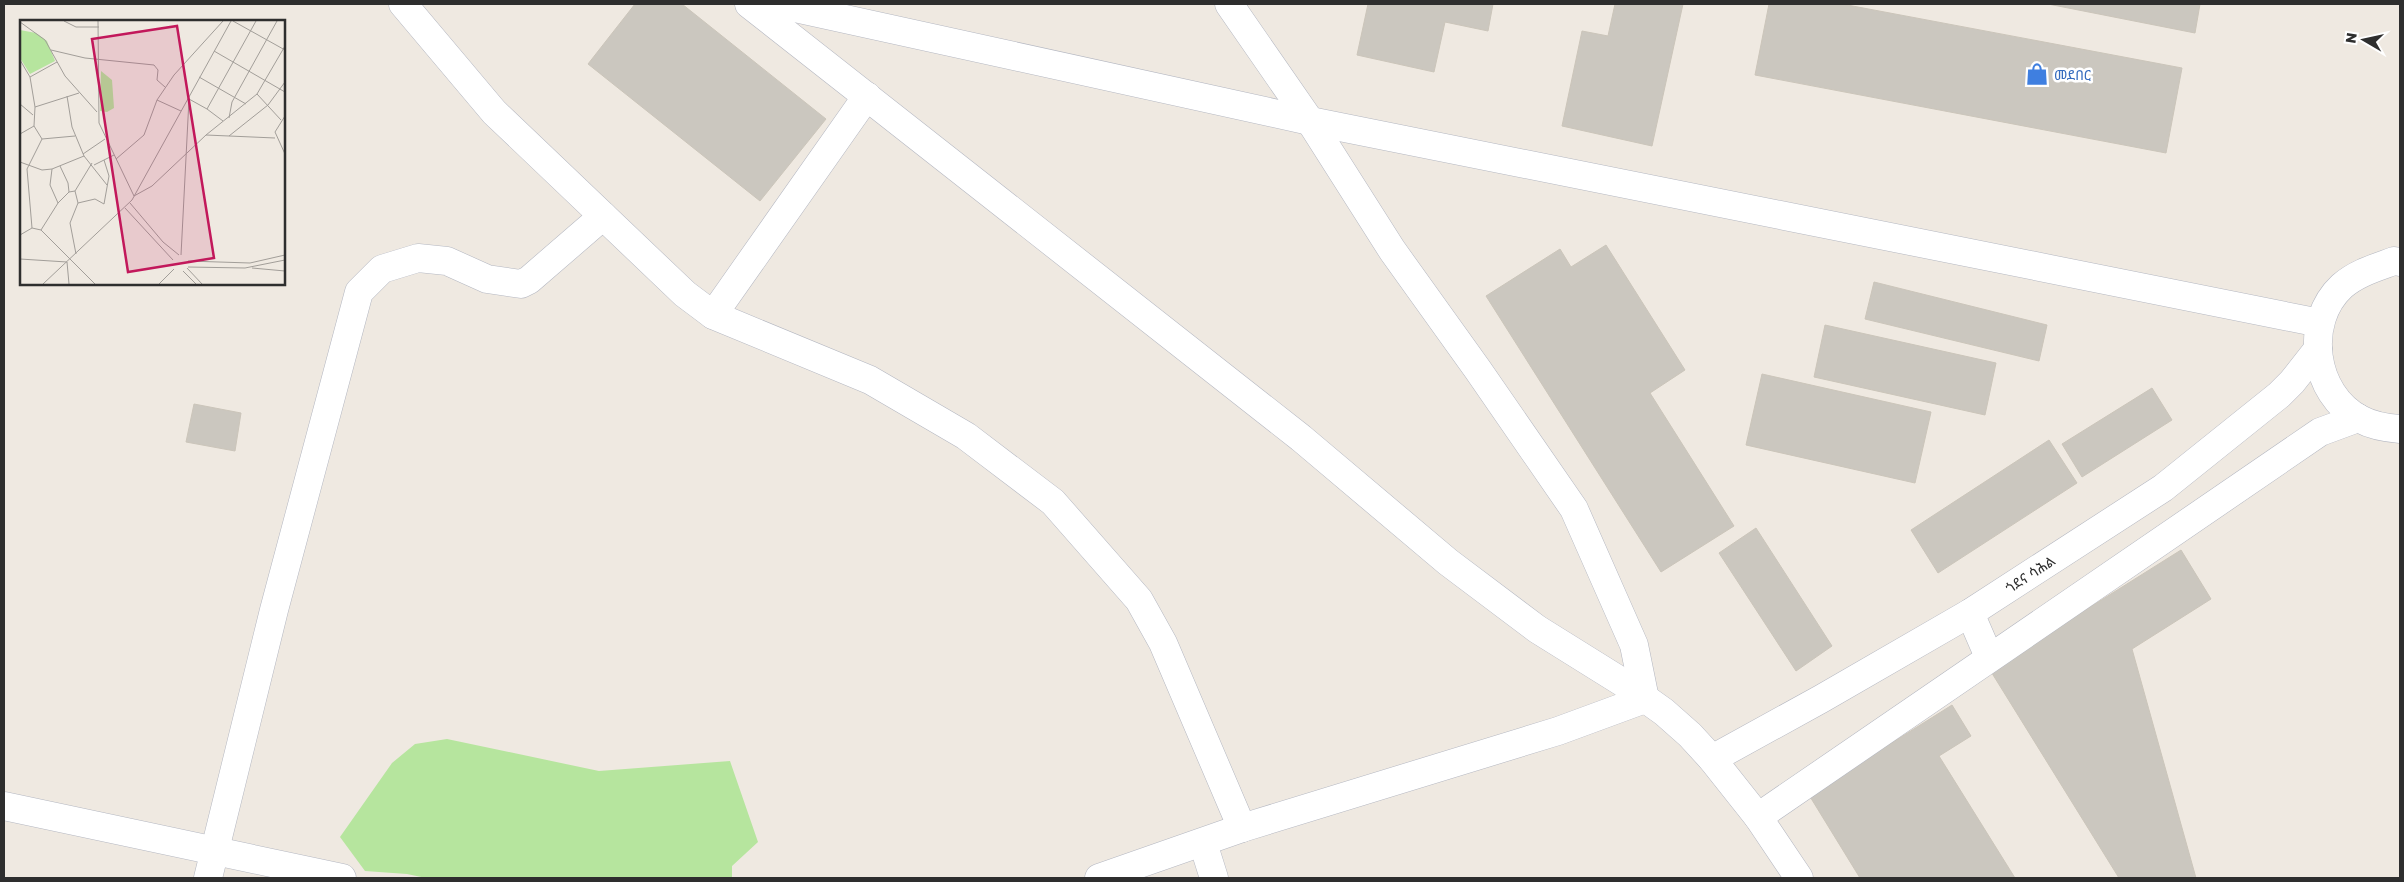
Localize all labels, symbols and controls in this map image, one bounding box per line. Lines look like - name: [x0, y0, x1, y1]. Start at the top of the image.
- north arrow: [2339, 15, 2389, 65]
- inset map: [20, 20, 285, 285]
- text: N: [2341, 31, 2360, 44]
- shop icon: መደበር: [2024, 61, 2050, 87]
- place label: መደበር: [2054, 66, 2091, 83]
- street label: ጎደና ሳሕል: [2002, 551, 2059, 596]

